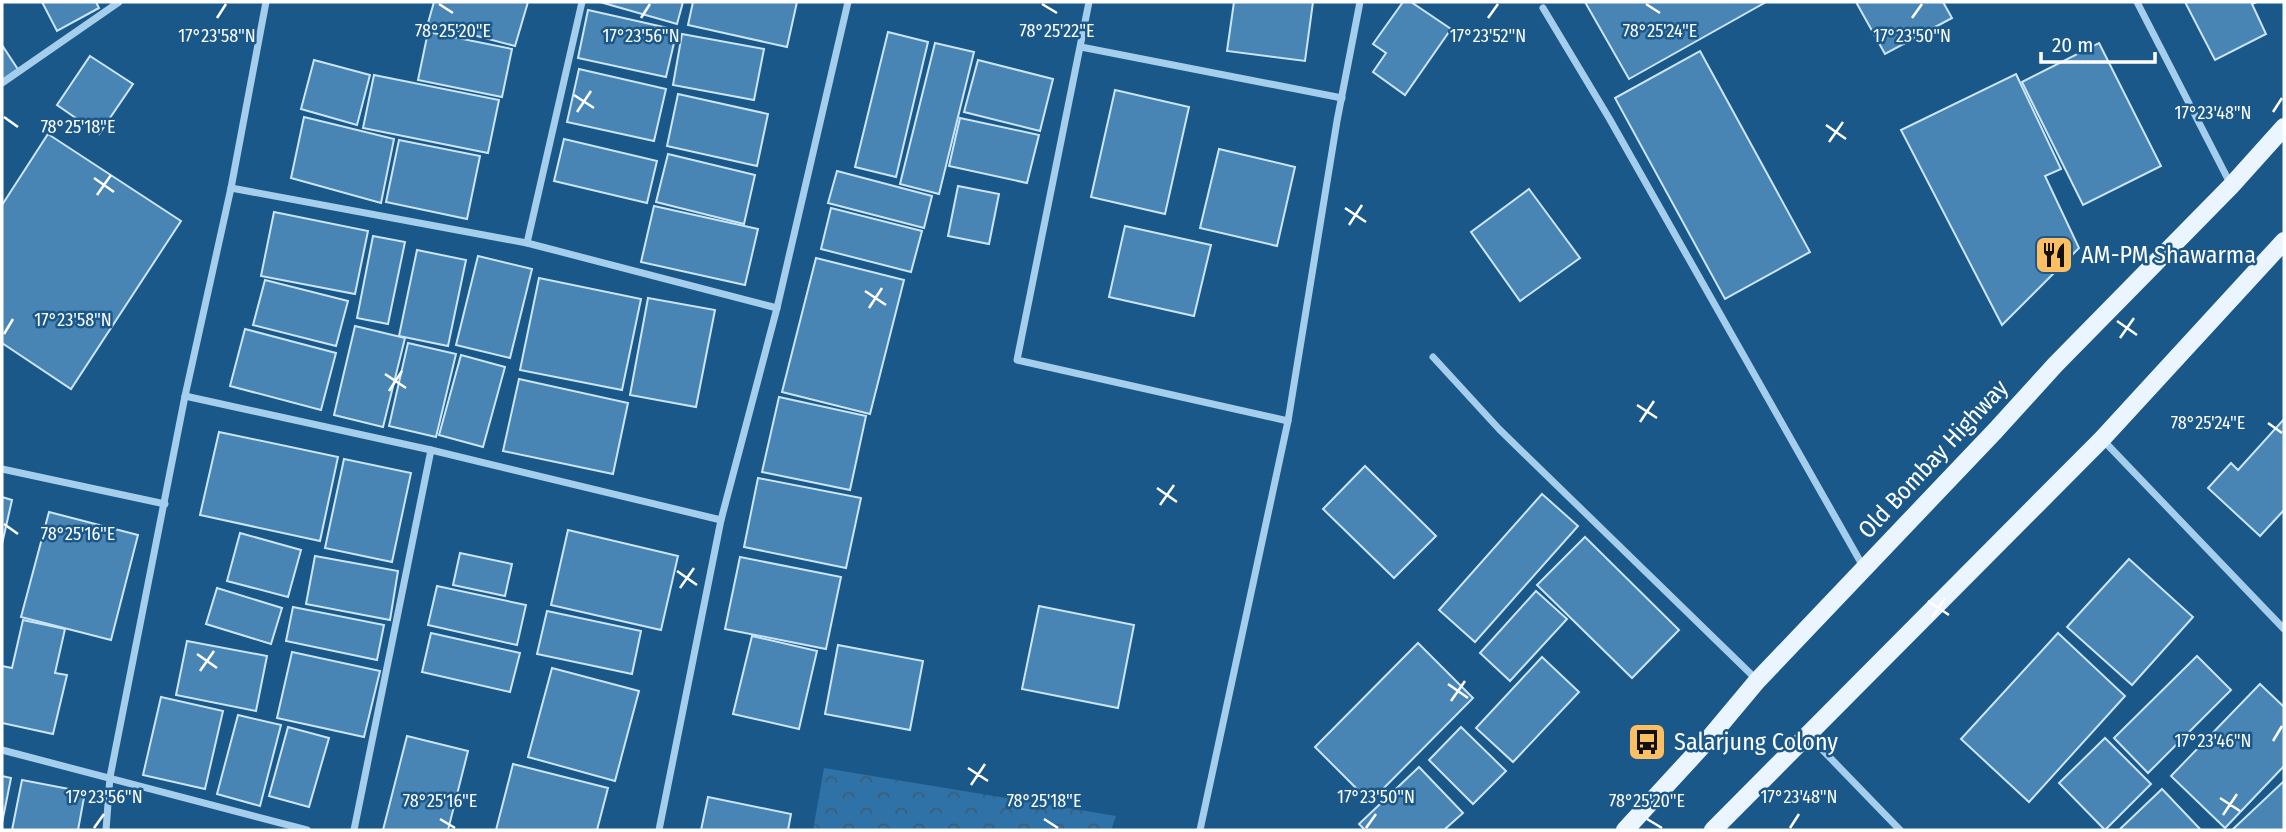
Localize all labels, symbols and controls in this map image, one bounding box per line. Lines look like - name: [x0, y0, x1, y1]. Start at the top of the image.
- text: 78°25'20"E: [415, 20, 491, 42]
- text: 78°25'22"E: [1020, 20, 1094, 42]
- text: 78°25'24"E: [1623, 20, 1697, 42]
- scale bar: [2041, 21, 2155, 65]
- text: 17°23'58"N: [178, 25, 256, 47]
- text: 17°23'56"N: [602, 25, 680, 47]
- text: 17°23'52"N: [1450, 25, 1526, 47]
- text: 17°23'50"N: [1873, 25, 1951, 47]
- text: 20 m: [2052, 32, 2093, 58]
- text: 17°23'48"N: [2174, 102, 2252, 124]
- text: 78°25'18"E: [41, 116, 115, 138]
- restaurant icon: AM-PM Shawarma: [2033, 234, 2075, 276]
- place label: AM-PM Shawarma: [2081, 241, 2256, 269]
- text: 17°23'58"N: [34, 309, 112, 331]
- street label: Old Bombay Highway: [1852, 374, 2014, 544]
- text: 78°25'24"E: [2171, 412, 2245, 434]
- text: 78°25'16"E: [41, 523, 115, 545]
- bus stop icon: Salarjung Colony: [1626, 721, 1668, 763]
- place label: Salarjung Colony: [1674, 728, 1838, 756]
- text: 17°23'46"N: [2175, 730, 2251, 752]
- text: 17°23'56"N: [65, 786, 143, 808]
- text: 17°23'50"N: [1337, 786, 1415, 808]
- text: 17°23'48"N: [1760, 786, 1838, 808]
- text: 78°25'16"E: [403, 790, 477, 812]
- text: 78°25'18"E: [1007, 790, 1081, 812]
- text: 78°25'20"E: [1609, 790, 1685, 812]

